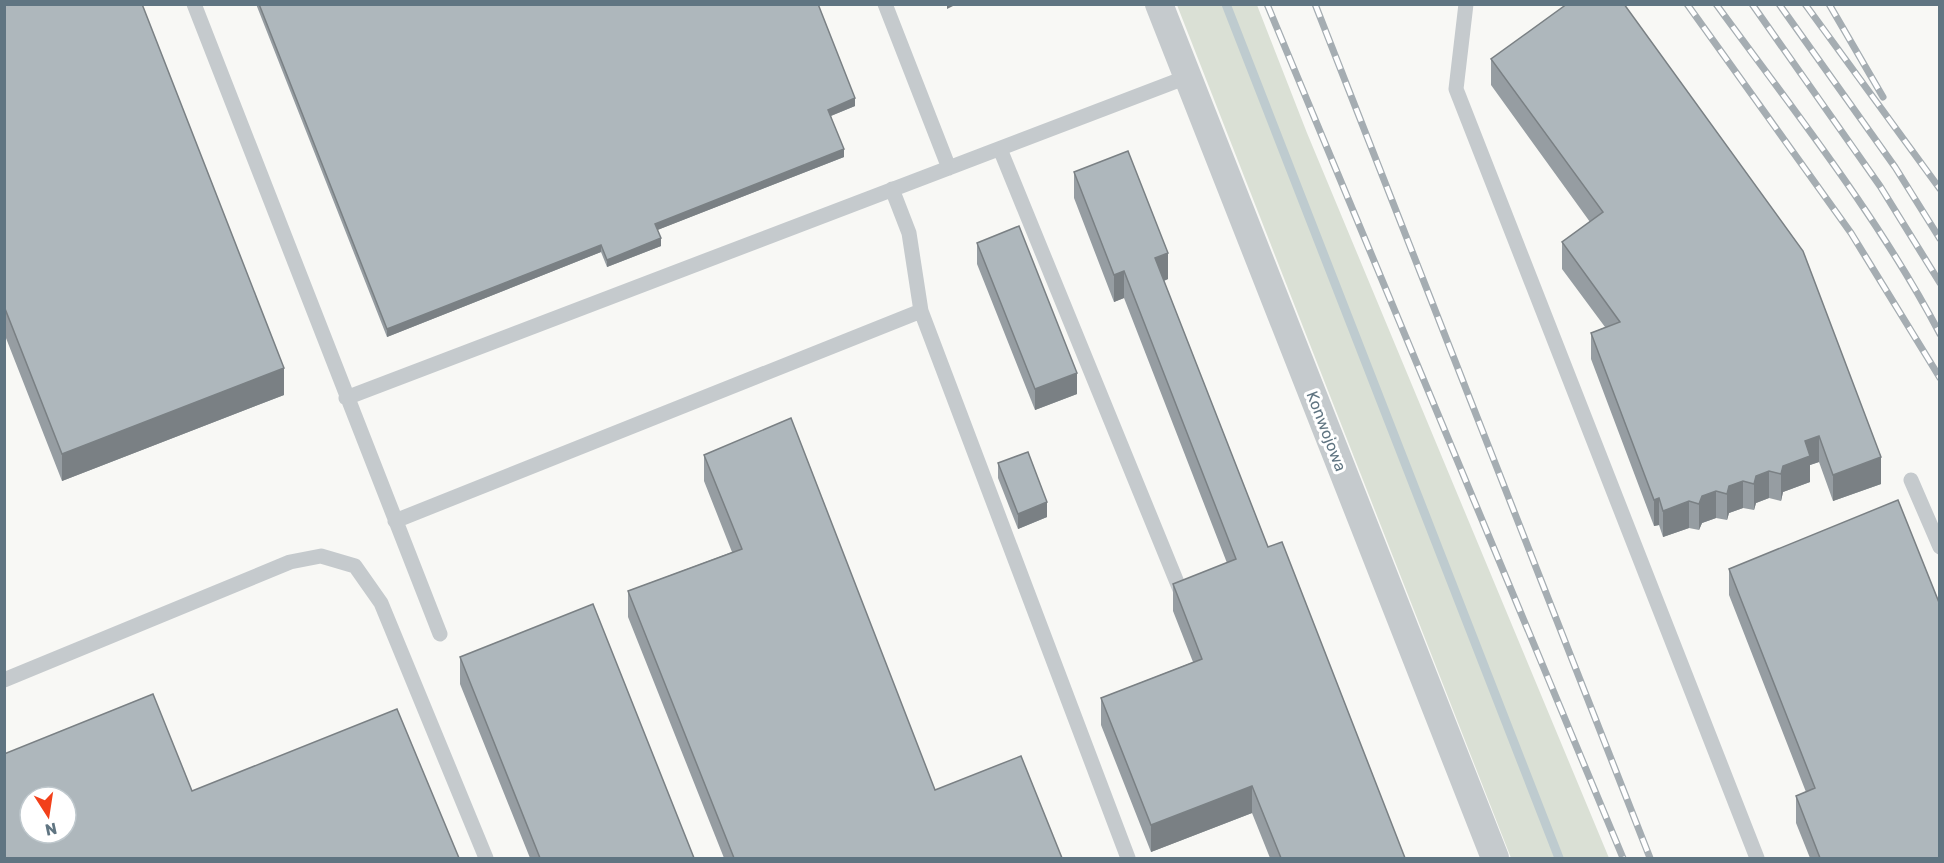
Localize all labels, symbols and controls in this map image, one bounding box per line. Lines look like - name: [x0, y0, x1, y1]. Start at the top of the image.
- street label: Konwojowa: [1303, 388, 1350, 474]
- north arrow: [18, 785, 78, 845]
- text: N: [43, 819, 59, 840]

